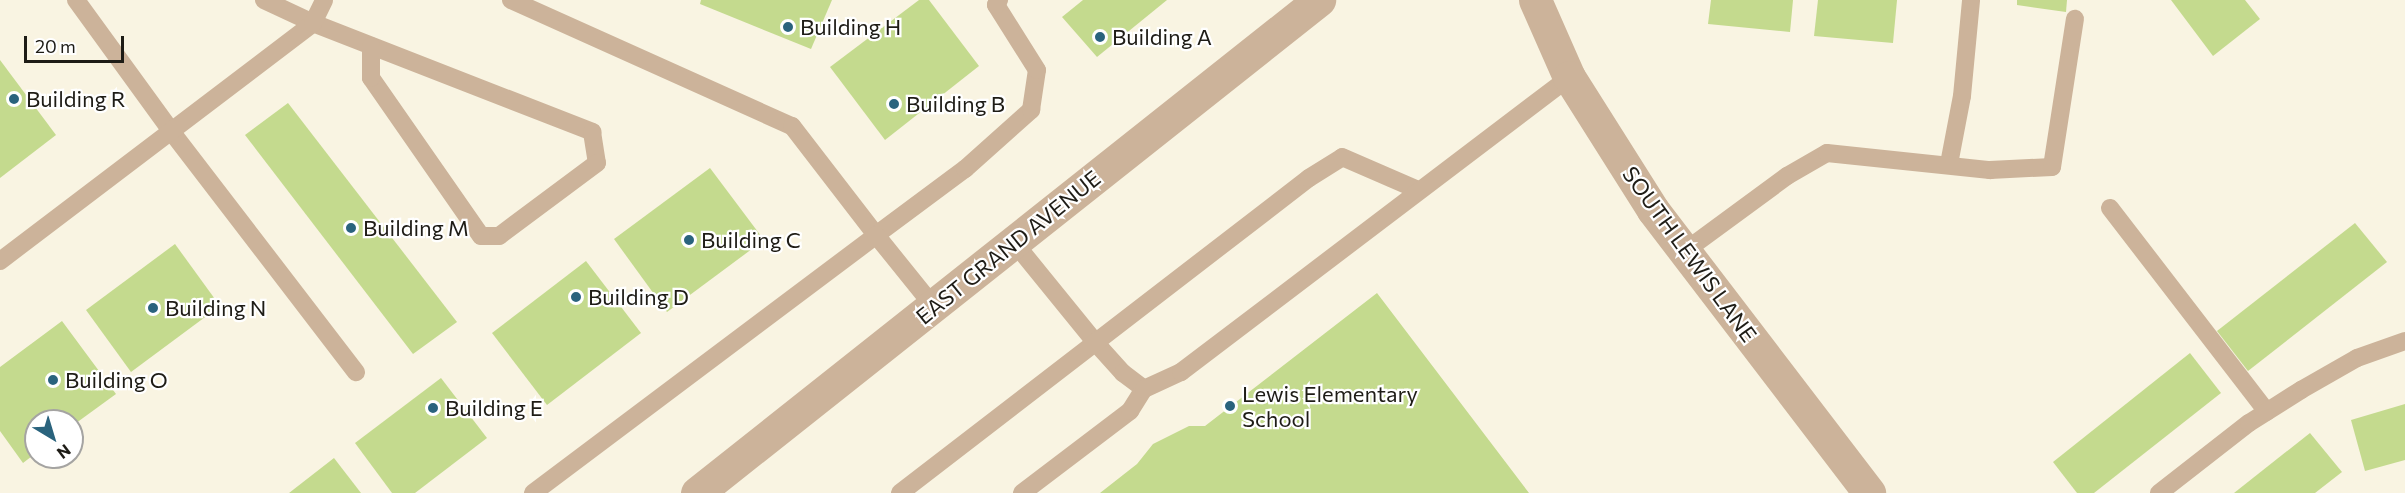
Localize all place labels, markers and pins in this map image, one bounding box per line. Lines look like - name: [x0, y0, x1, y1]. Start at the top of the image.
- place label: Building H: [800, 14, 901, 40]
- marker: Building H: [781, 20, 795, 34]
- place label: Building A: [1112, 24, 1212, 50]
- marker: Building A: [1093, 30, 1107, 44]
- place label: Building R: [26, 86, 126, 112]
- place label: Building B: [906, 91, 1005, 117]
- marker: Building R: [7, 92, 21, 106]
- marker: Building B: [887, 97, 901, 111]
- place label: Building M: [363, 215, 469, 241]
- marker: Building M: [344, 221, 358, 235]
- place label: Building C: [701, 227, 801, 253]
- marker: Building C: [682, 233, 696, 247]
- place label: Building D: [588, 284, 689, 310]
- marker: Building D: [569, 290, 583, 304]
- place label: Building N: [165, 295, 266, 321]
- marker: Building N: [146, 301, 160, 315]
- place label: Building O: [65, 367, 168, 393]
- marker: Building O: [46, 373, 60, 387]
- place label: Lewis Elementary School: [1242, 380, 1418, 432]
- place label: Building E: [445, 395, 543, 421]
- marker: Lewis Elementary School: [1223, 399, 1237, 413]
- marker: Building E: [426, 401, 440, 415]

